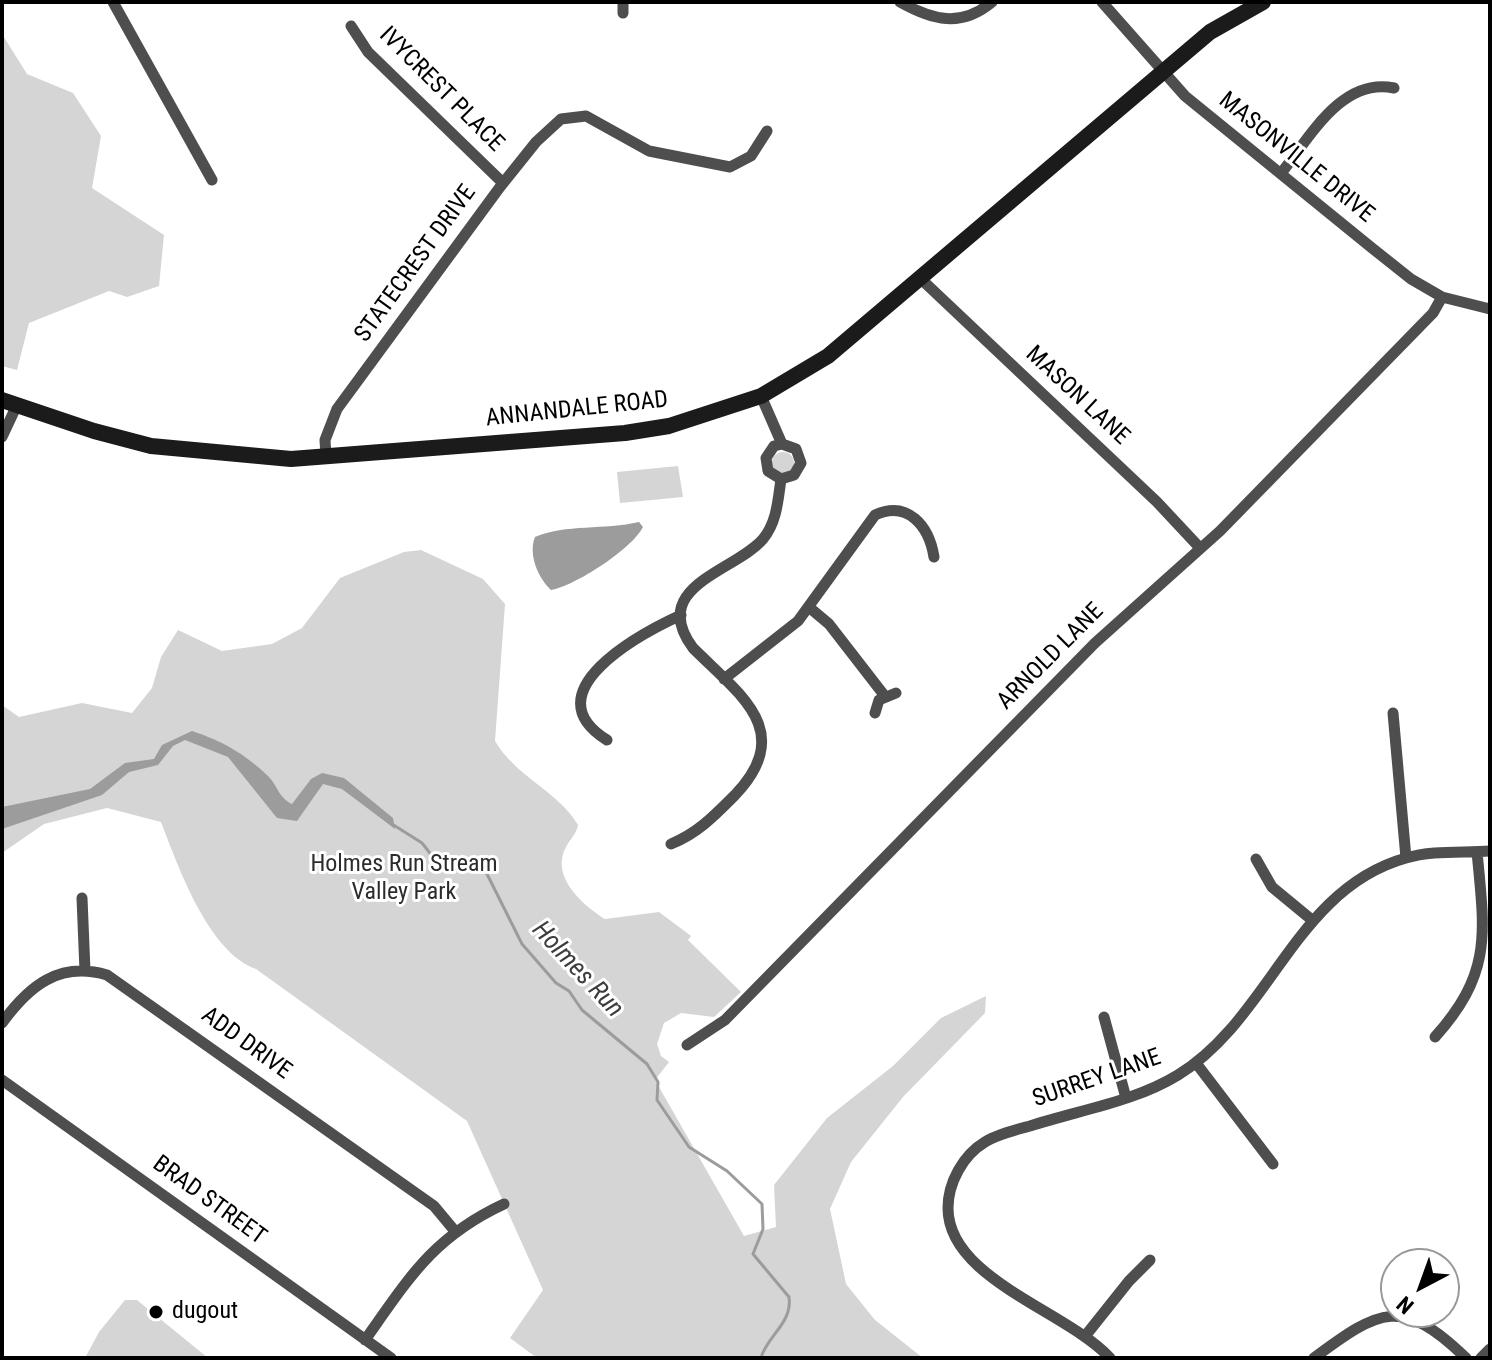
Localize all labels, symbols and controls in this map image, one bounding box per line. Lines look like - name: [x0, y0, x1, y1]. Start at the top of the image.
- street label: IVYCREST PLACE: [373, 22, 509, 158]
- street label: MASONVILLE DRIVE: [1213, 87, 1379, 229]
- street label: STATECREST DRIVE: [349, 180, 483, 348]
- street label: MASON LANE: [1019, 341, 1135, 451]
- street label: ANNANDALE ROAD: [484, 386, 670, 434]
- street label: ARNOLD LANE: [992, 598, 1110, 716]
- park label: Holmes Run Stream Valley Park: [310, 851, 498, 907]
- water label: Holmes Run: [525, 915, 629, 1025]
- street label: ADD DRIVE: [195, 1002, 297, 1086]
- street label: SURREY LANE: [1029, 1044, 1165, 1114]
- street label: BRAD STREET: [147, 1150, 271, 1252]
- north arrow: [1380, 1248, 1460, 1328]
- text: N: [1392, 1291, 1419, 1319]
- place label: dugout: [172, 1298, 238, 1326]
- marker: dugout: [147, 1303, 165, 1321]

